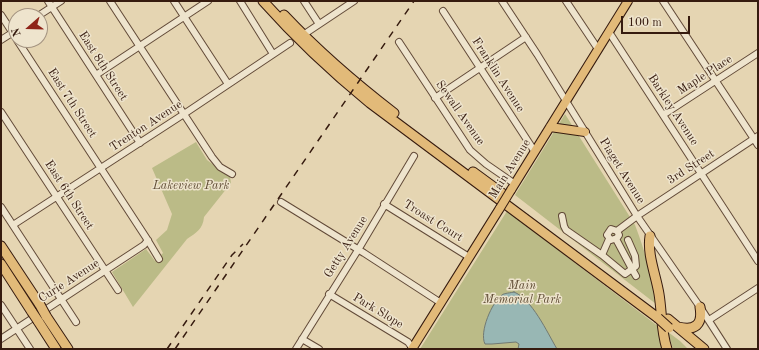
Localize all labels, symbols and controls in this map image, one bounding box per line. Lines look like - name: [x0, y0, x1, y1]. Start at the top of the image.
- north arrow: [8, 8, 48, 48]
- scale bar: [623, 8, 692, 34]
- text: 100 m: [628, 17, 662, 29]
- text: N: [11, 26, 24, 38]
- street label: East 8th Street: [75, 29, 131, 103]
- street label: Franklin Avenue: [469, 35, 527, 115]
- street label: Maple Place: [675, 52, 735, 98]
- street label: East 7th Street: [44, 66, 100, 140]
- street label: Barkley Avenue: [645, 72, 701, 148]
- street label: Sewall Avenue: [432, 78, 488, 148]
- street label: Trenton Avenue: [107, 97, 185, 155]
- street label: Piaget Avenue: [596, 135, 648, 207]
- street label: Main Avenue: [486, 137, 534, 201]
- street label: 3rd Street: [665, 146, 717, 188]
- street label: East 6th Street: [41, 158, 97, 232]
- park label: Lakeview Park: [153, 179, 229, 193]
- street label: Troast Court: [400, 197, 466, 245]
- street label: Getty Avenue: [321, 213, 371, 281]
- street label: Curie Avenue: [36, 256, 102, 306]
- park label: Main Memorial Park: [483, 279, 561, 307]
- street label: Park Slope: [350, 290, 406, 332]

